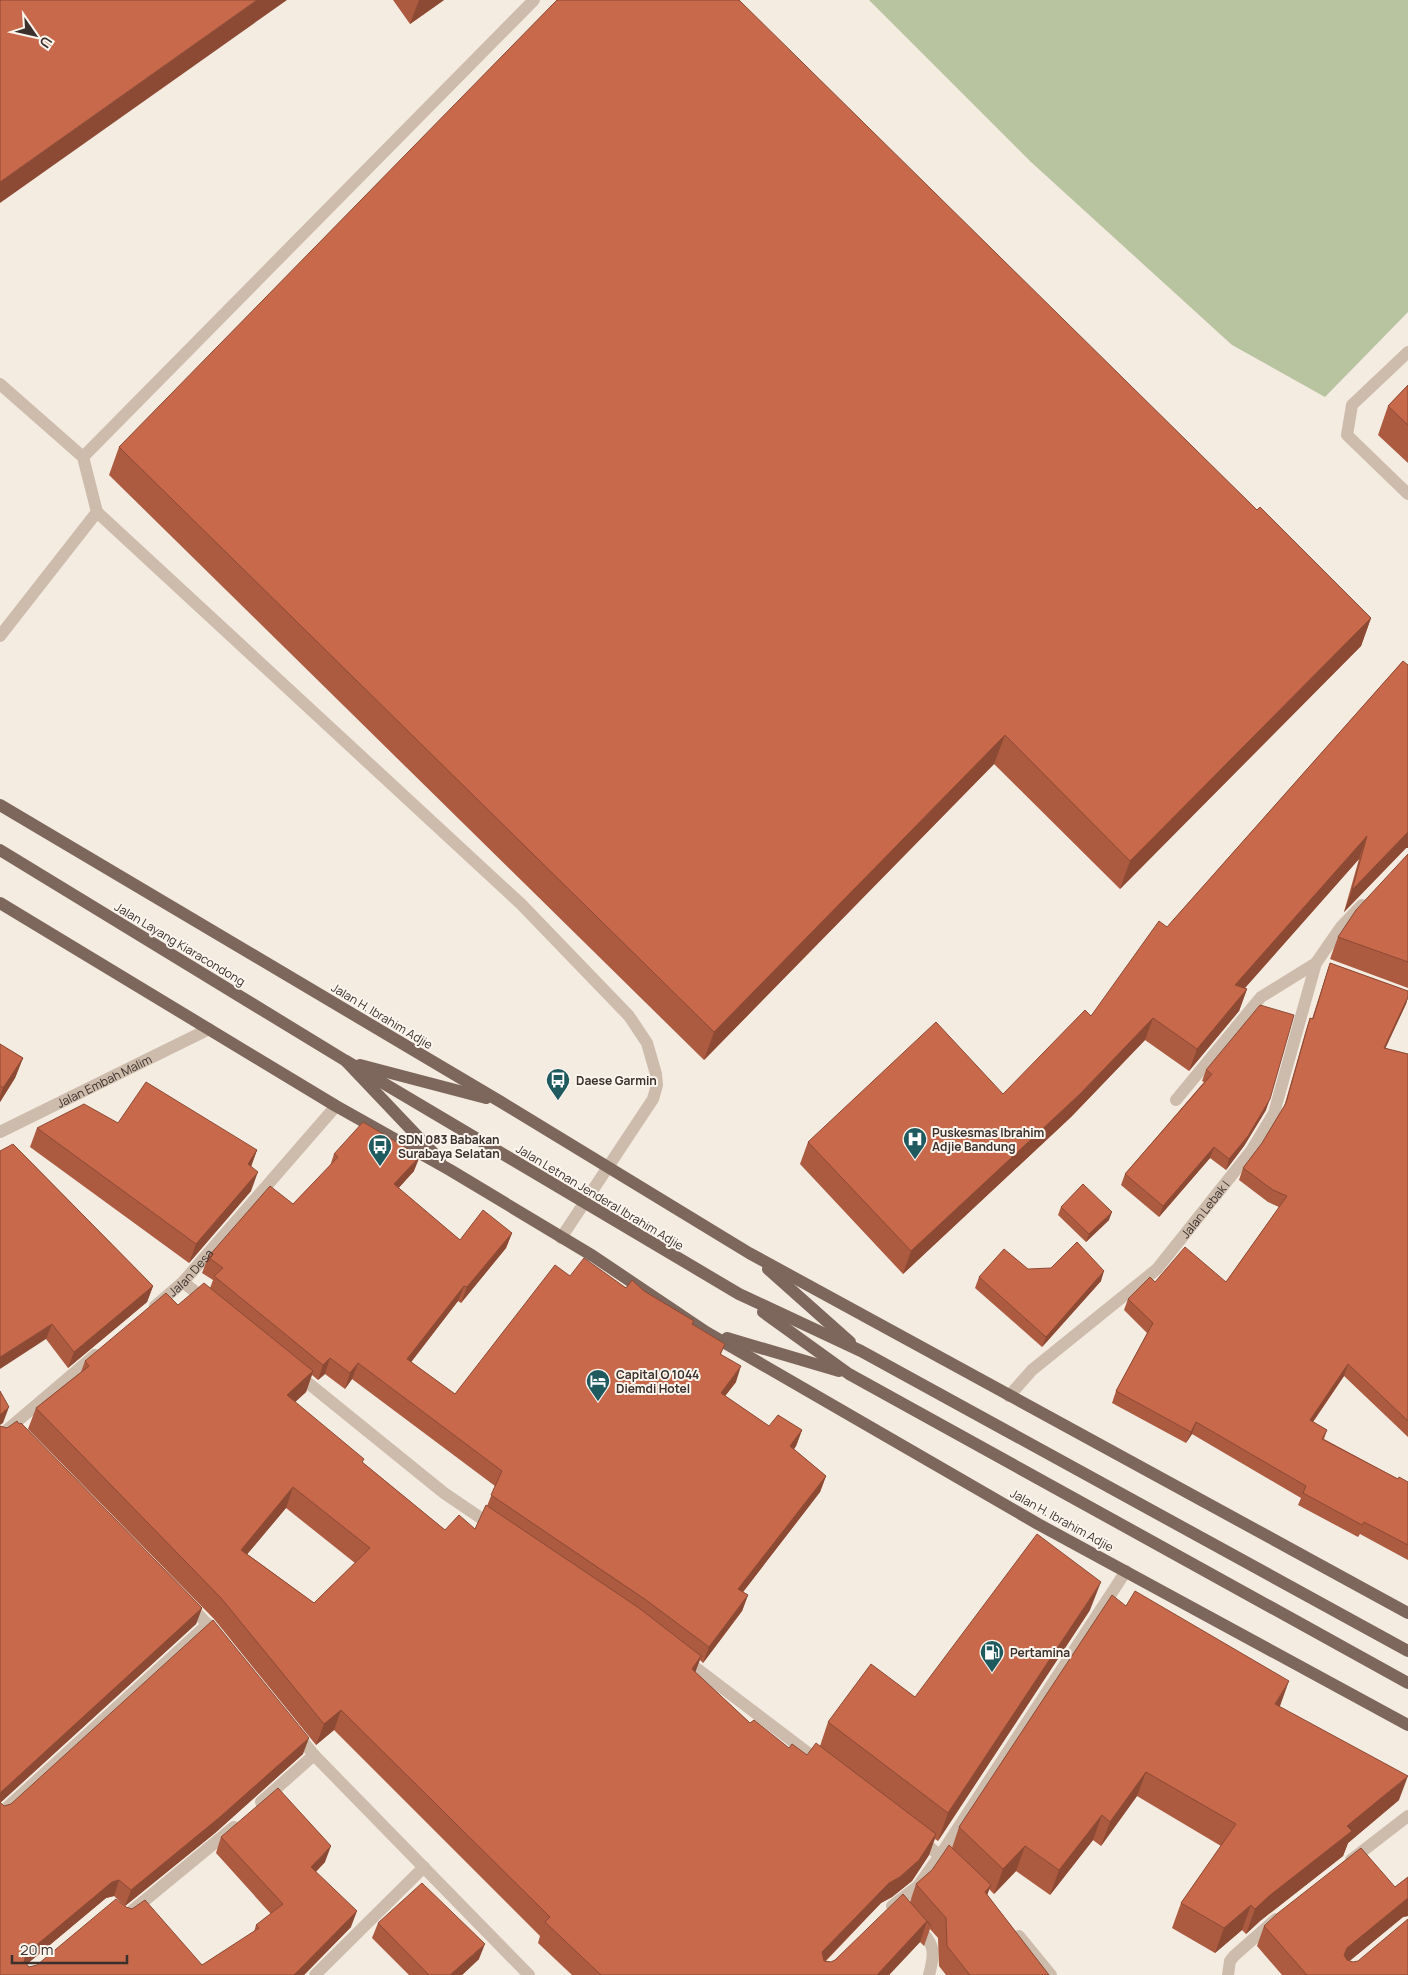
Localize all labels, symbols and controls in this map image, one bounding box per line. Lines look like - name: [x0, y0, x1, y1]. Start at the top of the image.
- north arrow: [10, 10, 60, 60]
- text: U: [35, 33, 57, 52]
- street label: Jalan Layang Kiaracondong: [112, 898, 248, 990]
- street label: Jalan H. Ibrahim Adjie: [328, 979, 436, 1053]
- street label: Jalan Embah Malim: [54, 1050, 155, 1111]
- bus stop icon: Daese Garmin: [545, 1067, 571, 1101]
- place label: Daese Garmin: [576, 1072, 657, 1089]
- place label: Puskesmas Ibrahim Adjie Bandung: [932, 1124, 1045, 1155]
- hospital icon: Puskesmas Ibrahim Adjie Bandung: [902, 1126, 928, 1160]
- place label: SDN 083 Babakan Surabaya Selatan: [398, 1131, 500, 1162]
- bus stop icon: SDN 083 Babakan Surabaya Selatan: [367, 1133, 393, 1167]
- street label: Jalan Letnan Jenderal Ibrahim Adjie: [513, 1140, 687, 1254]
- street label: Jalan Lebak I: [1176, 1177, 1233, 1242]
- street label: Jalan Desa: [164, 1245, 217, 1300]
- place label: Capital O 1044 Diemdi Hotel: [616, 1366, 699, 1397]
- hotel icon: Capital O 1044 Diemdi Hotel: [585, 1368, 611, 1402]
- street label: Jalan H. Ibrahim Adjie: [1007, 1485, 1117, 1555]
- fuel station icon: Pertamina: [979, 1639, 1005, 1673]
- place label: Pertamina: [1010, 1644, 1070, 1661]
- scale bar: [12, 1932, 128, 1964]
- text: 20 m: [20, 1939, 53, 1960]

